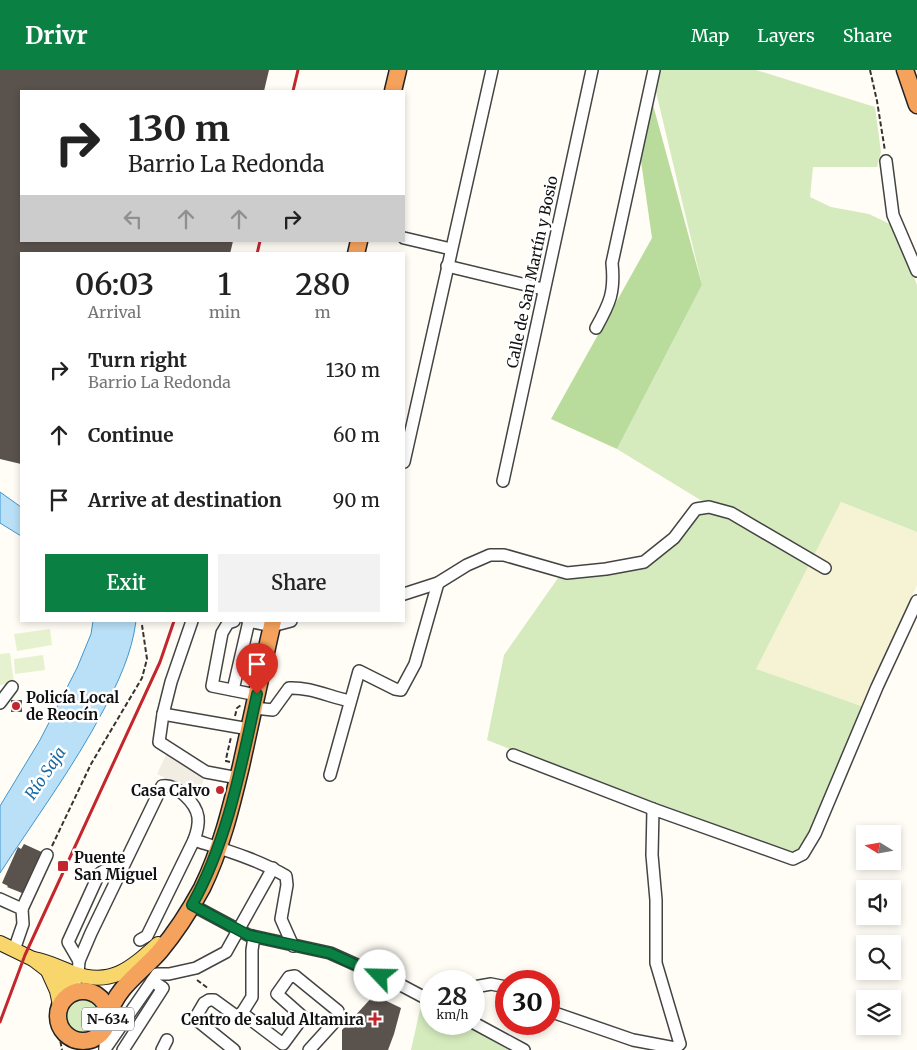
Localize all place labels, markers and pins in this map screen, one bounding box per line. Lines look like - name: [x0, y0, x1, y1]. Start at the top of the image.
- pin: [236, 643, 278, 694]
- place label: Policía Local de Reocín: [26, 688, 119, 724]
- marker: Policía Local de Reocín: [10, 700, 22, 712]
- place label: Casa Calvo: [131, 781, 210, 800]
- marker: Casa Calvo: [214, 784, 226, 796]
- place label: Puente San Miguel: [74, 848, 158, 884]
- marker: Puente San Miguel: [56, 859, 70, 873]
- place label: Centro de salud Altamira: [181, 1010, 365, 1029]
- marker: Centro de salud Altamira: [368, 1012, 382, 1026]

